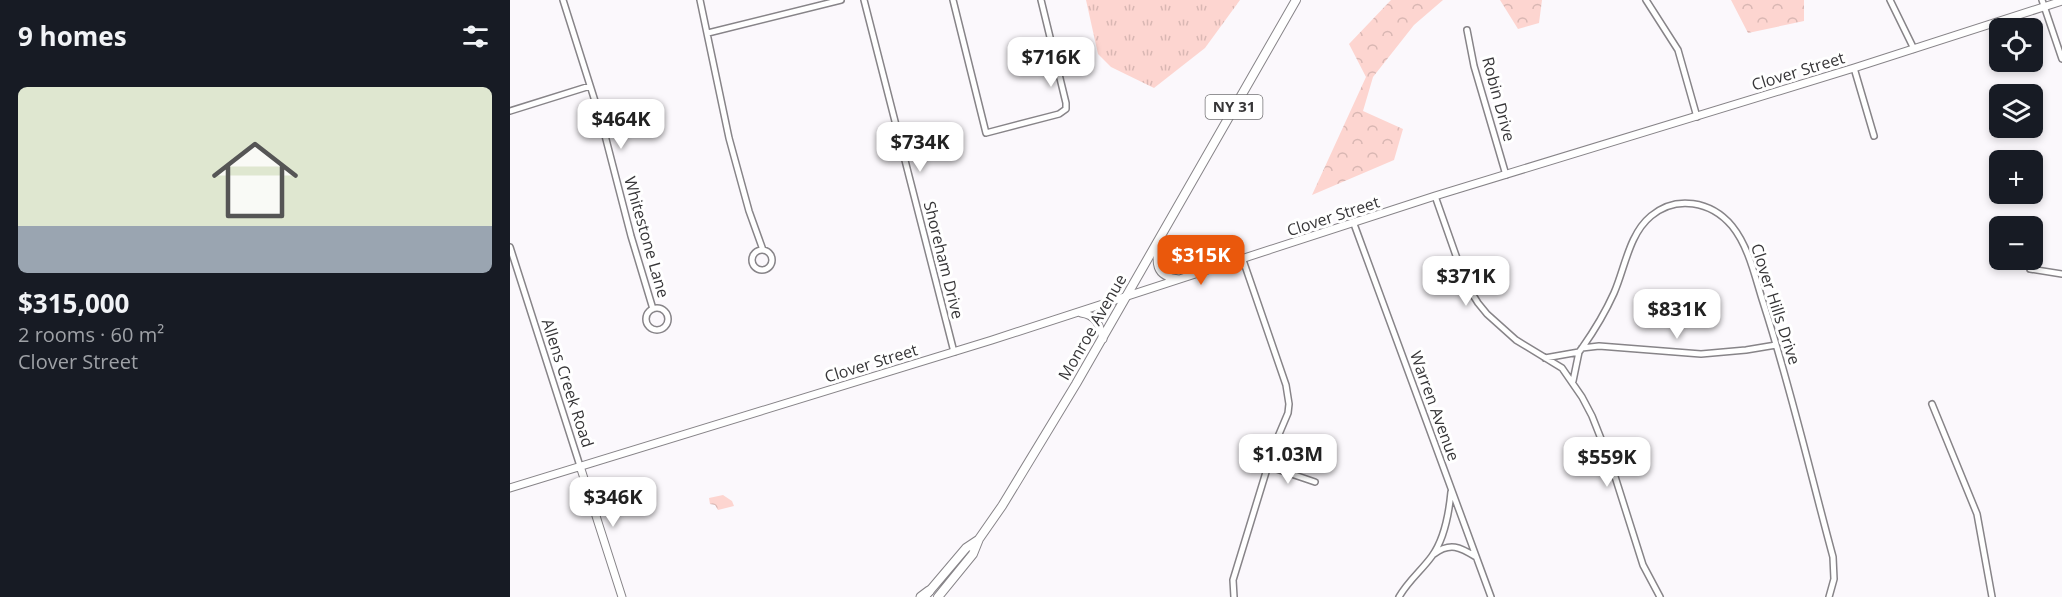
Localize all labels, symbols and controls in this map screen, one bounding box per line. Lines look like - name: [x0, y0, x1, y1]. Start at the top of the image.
- text: 9 homes: [18, 18, 127, 54]
- map controls: [1989, 18, 2043, 270]
- button: locate: [1989, 18, 2043, 72]
- icon: filters: [459, 20, 492, 53]
- pin: $716K: [1009, 37, 1093, 88]
- text: $716K: [1021, 43, 1081, 70]
- street label: Clover Street: [1749, 46, 1847, 96]
- street label: Robin Drive: [1477, 54, 1521, 144]
- button: layers: [1989, 84, 2043, 138]
- road number: NY 31: [1206, 95, 1262, 119]
- pin: $464K: [579, 99, 663, 150]
- text: $464K: [591, 105, 651, 132]
- pin: $734K: [878, 122, 962, 173]
- icon: home: [201, 126, 309, 234]
- text: $734K: [890, 128, 950, 155]
- button: +: [1989, 150, 2043, 204]
- street label: Whitestone Lane: [619, 174, 675, 300]
- street label: Clover Street: [1284, 191, 1382, 241]
- street label: Shoreham Drive: [919, 199, 969, 321]
- button: −: [1989, 216, 2043, 270]
- pin: $315K: [1159, 235, 1243, 286]
- text: $315K: [1171, 241, 1231, 268]
- street label: Clover Hills Drive: [1746, 241, 1806, 367]
- pin: $371K: [1424, 256, 1508, 307]
- text: $371K: [1436, 262, 1496, 289]
- street label: Monroe Avenue: [1053, 270, 1131, 384]
- text: $315,000: [18, 285, 129, 321]
- pin: $831K: [1635, 289, 1719, 340]
- text: $831K: [1647, 295, 1707, 322]
- street label: Allens Creek Road: [537, 316, 599, 450]
- text: 2 rooms · 60 m²: [18, 321, 164, 348]
- street label: Clover Street: [822, 338, 920, 388]
- text: Clover Street: [18, 348, 138, 375]
- street label: Warren Avenue: [1405, 348, 1465, 464]
- pin: $1.03M: [1239, 434, 1337, 485]
- pin: $559K: [1565, 437, 1649, 488]
- text: $1.03M: [1253, 440, 1323, 467]
- text: $559K: [1577, 443, 1637, 470]
- pin: $346K: [571, 477, 655, 528]
- text: $346K: [583, 483, 643, 510]

